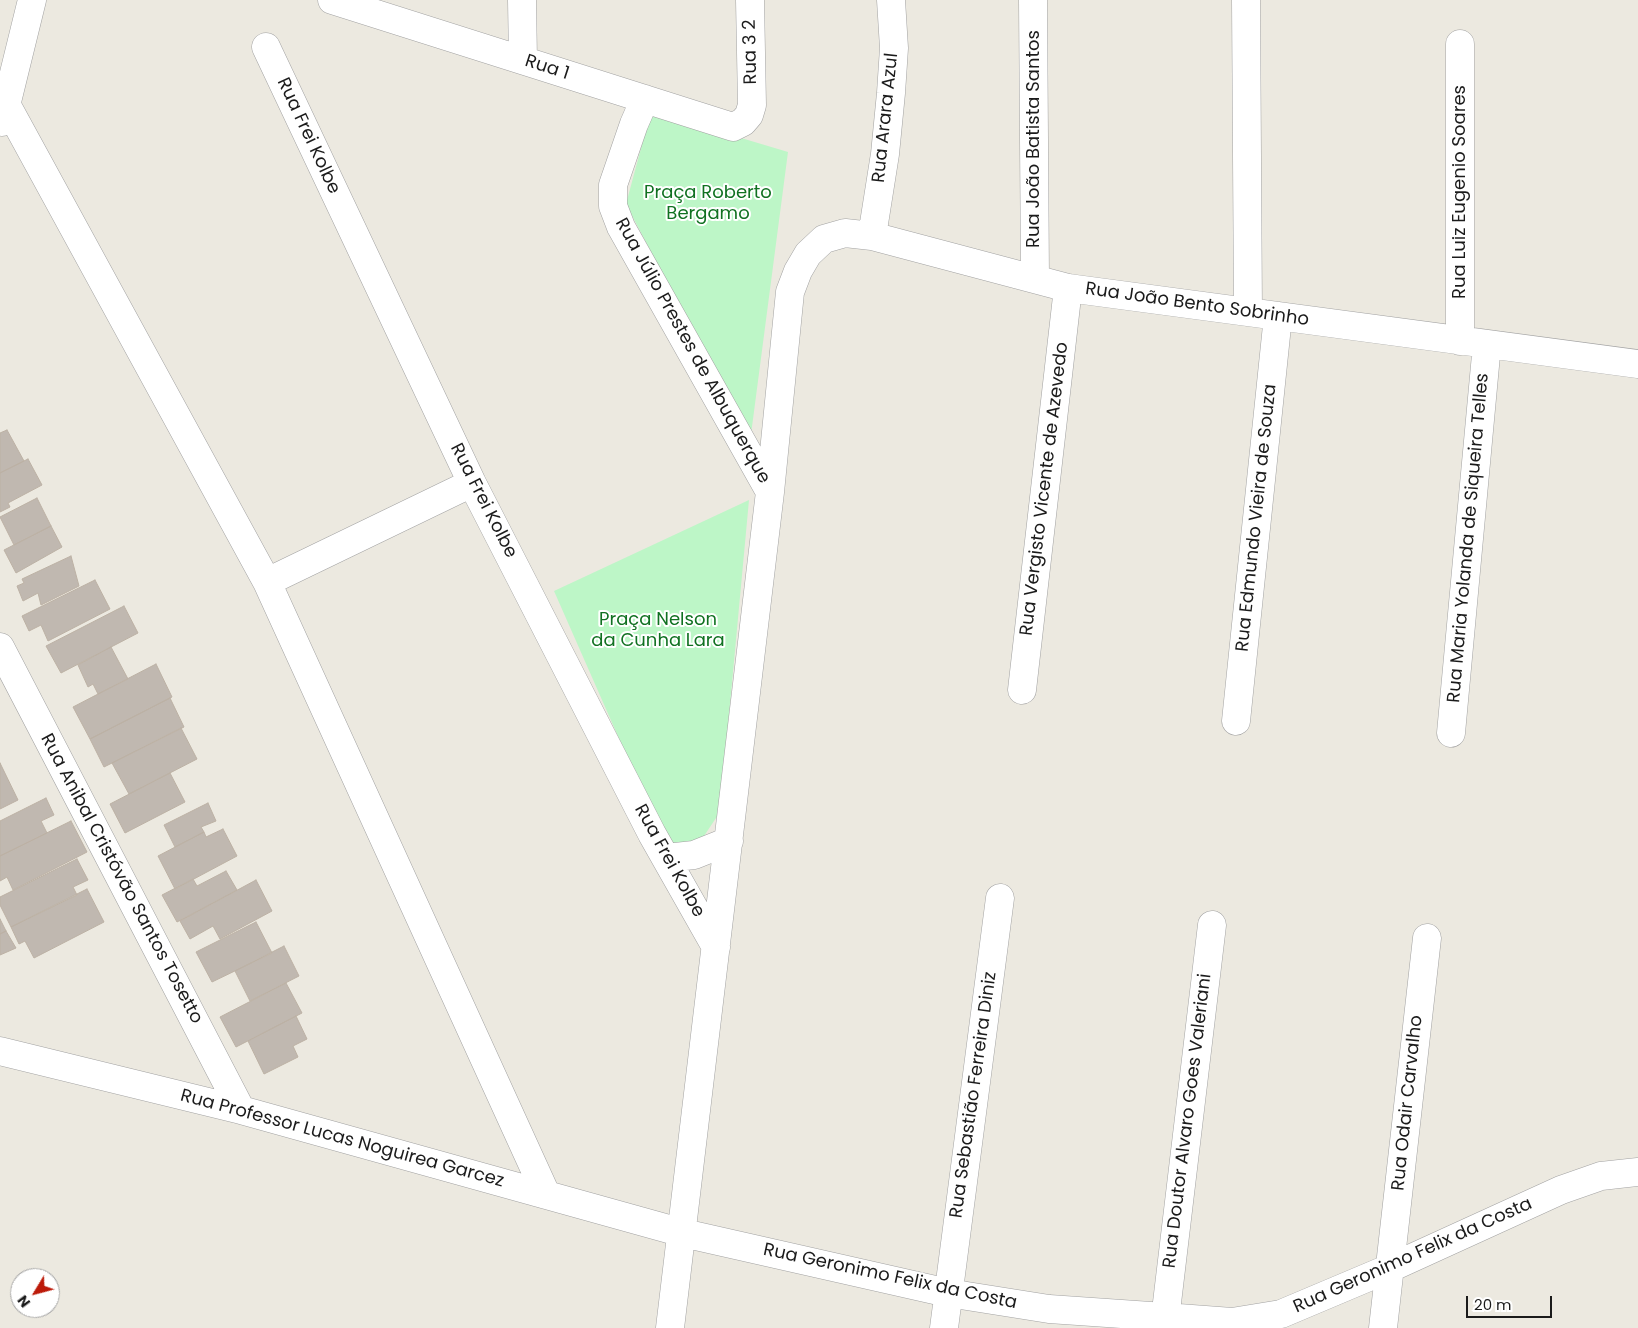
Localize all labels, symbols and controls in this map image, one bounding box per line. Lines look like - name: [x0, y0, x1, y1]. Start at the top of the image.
- street label: Rua 3 2: [740, 19, 762, 85]
- street label: Rua João Batista Santos: [1023, 30, 1045, 248]
- street label: Rua 1: [522, 51, 572, 85]
- street label: Rua Arara Azul: [868, 52, 904, 184]
- street label: Rua Frei Kolbe: [272, 74, 344, 198]
- street label: Rua Luiz Eugenio Soares: [1449, 85, 1471, 299]
- park label: Praça Roberto Bergamo: [644, 182, 772, 224]
- street label: Rua Júlio Prestes de Albuquerque: [610, 215, 774, 487]
- street label: Rua João Bento Sobrinho: [1084, 279, 1310, 331]
- street label: Rua Vergisto Vicente de Azevedo: [1016, 341, 1074, 637]
- street label: Rua Maria Yolanda de Siqueira Telles: [1444, 372, 1494, 704]
- street label: Rua Edmundo Vieira de Souza: [1232, 383, 1282, 653]
- street label: Rua Frei Kolbe: [445, 440, 521, 562]
- park label: Praça Nelson da Cunha Lara: [591, 609, 725, 652]
- street label: Rua Anibal Cristóvão Santos Tosetto: [35, 730, 207, 1028]
- street label: Rua Frei Kolbe: [629, 801, 709, 921]
- street label: Rua Sebastião Ferreira Diniz: [946, 970, 1002, 1220]
- street label: Rua Doutor Alvaro Goes Valeriani: [1159, 972, 1217, 1270]
- street label: Rua Odair Carvalho: [1388, 1014, 1428, 1192]
- street label: Rua Professor Lucas Noguirea Garcez: [178, 1085, 506, 1193]
- street label: Rua Geronimo Felix da Costa: [1290, 1193, 1536, 1319]
- street label: Rua Geronimo Felix da Costa: [761, 1240, 1019, 1314]
- north arrow: [10, 1268, 60, 1318]
- scale bar: [1468, 1286, 1554, 1318]
- text: N: [13, 1291, 35, 1312]
- text: 20 m: [1474, 1294, 1512, 1315]

